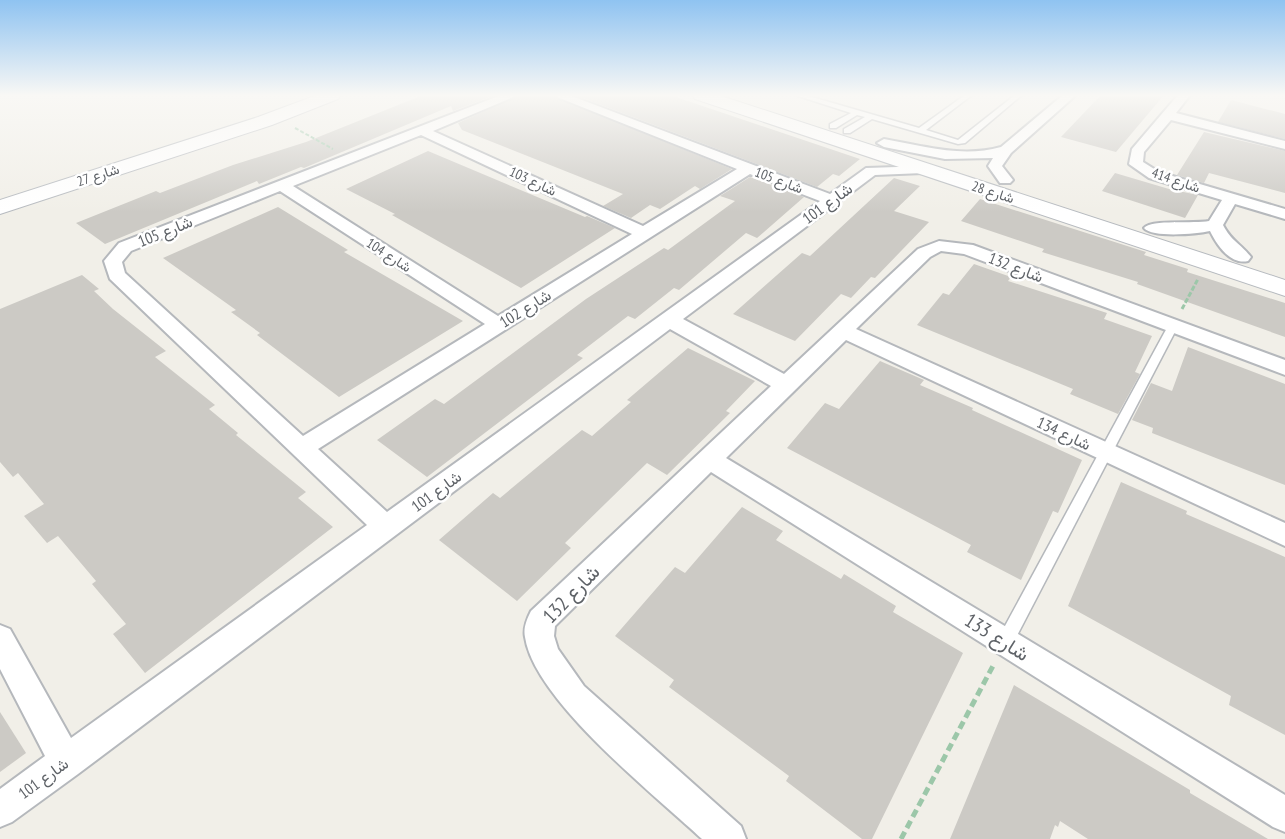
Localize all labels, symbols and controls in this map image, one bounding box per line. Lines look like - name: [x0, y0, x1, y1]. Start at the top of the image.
- street label: شارع 27: [74, 160, 122, 192]
- street label: شارع 103: [506, 162, 559, 202]
- street label: شارع 105: [752, 163, 806, 199]
- street label: شارع 414: [1149, 163, 1203, 199]
- street label: شارع 28: [969, 177, 1017, 209]
- street label: شارع 101: [798, 178, 857, 230]
- street label: شارع 105: [135, 211, 196, 253]
- street label: شارع 104: [362, 234, 415, 278]
- street label: شارع 132: [985, 247, 1046, 288]
- street label: شارع 102: [495, 284, 556, 333]
- street label: شارع 134: [1033, 412, 1094, 456]
- street label: شارع 101: [407, 466, 466, 518]
- street label: شارع 132: [537, 559, 606, 629]
- street label: شارع 133: [959, 607, 1034, 668]
- street label: شارع 101: [14, 753, 73, 805]

